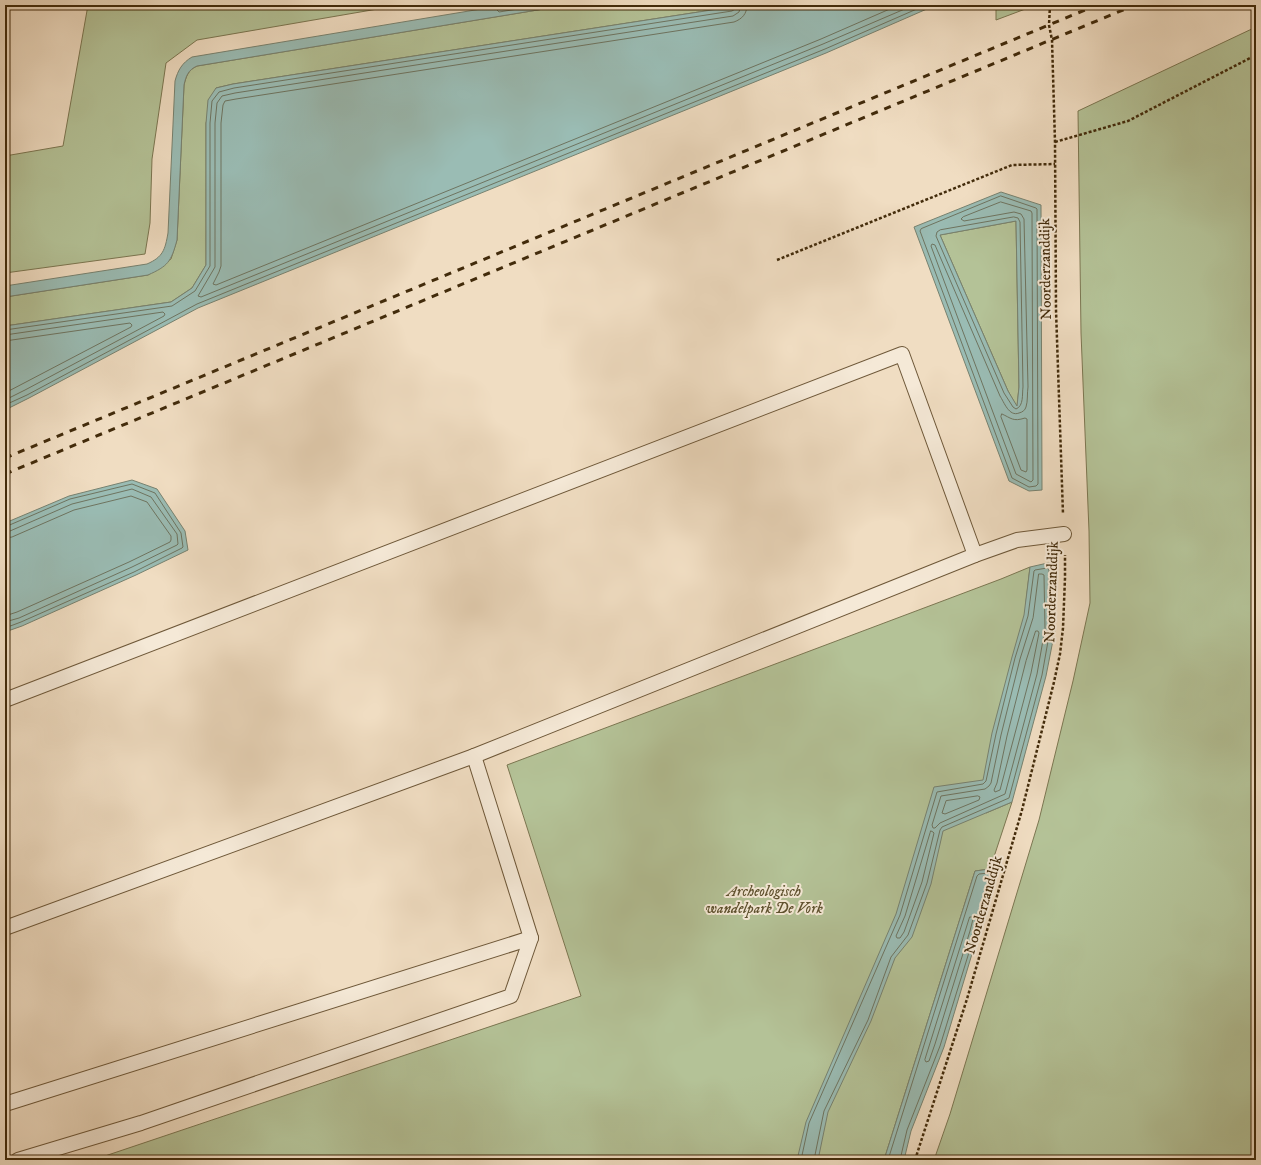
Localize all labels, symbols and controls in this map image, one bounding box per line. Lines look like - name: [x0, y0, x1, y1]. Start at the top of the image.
- street label: Noorderzanddijk: [1035, 217, 1056, 320]
- street label: Noorderzanddijk: [1040, 540, 1063, 643]
- street label: Noorderzanddijk: [960, 853, 1007, 957]
- park label: Archeologisch wandelpark De Vork: [705, 882, 823, 918]

